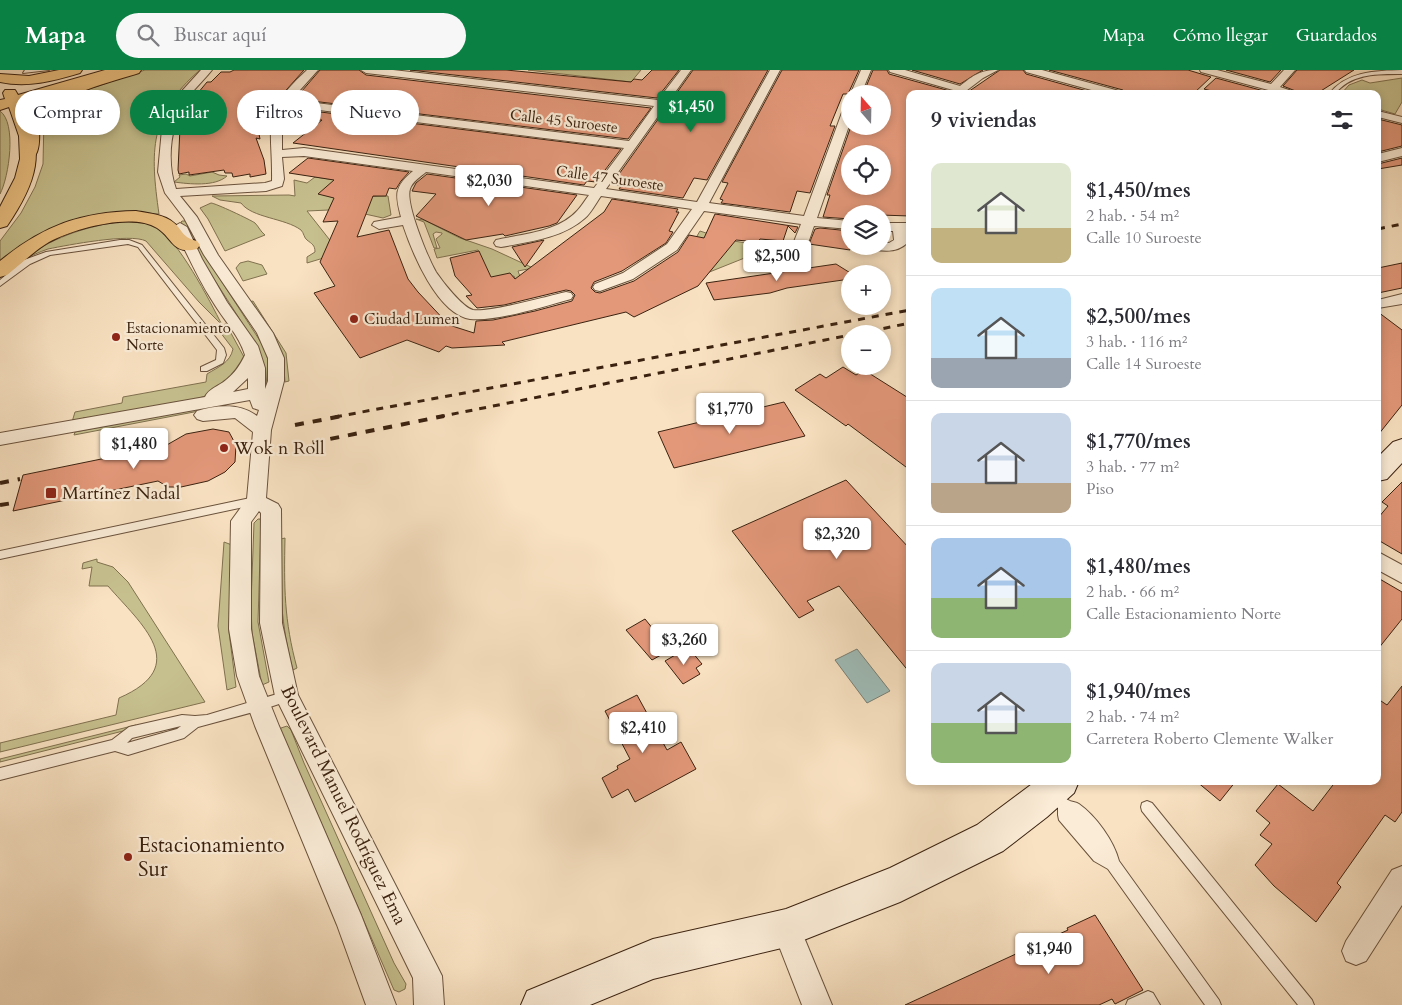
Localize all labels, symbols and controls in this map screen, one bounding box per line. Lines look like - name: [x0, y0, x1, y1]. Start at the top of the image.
- search box: [116, 13, 466, 58]
- text: Mapa: [25, 19, 86, 52]
- icon: search: [134, 21, 162, 49]
- text: Buscar aquí: [174, 22, 267, 48]
- text: Mapa: [1103, 23, 1145, 48]
- text: Cómo llegar: [1173, 23, 1268, 48]
- text: Guardados: [1296, 23, 1377, 48]
- north arrow: [841, 85, 891, 135]
- map controls: [841, 85, 891, 375]
- chip: Comprar: [15, 90, 120, 135]
- chip: Alquilar: [130, 90, 227, 135]
- chip: Filtros: [237, 90, 321, 135]
- chip: Nuevo: [331, 90, 419, 135]
- pin: $1,450: [650, 90, 732, 133]
- text: $1,450: [668, 96, 714, 118]
- street label: Calle 45 Suroeste: [509, 104, 619, 138]
- text: 9 viviendas: [931, 106, 1037, 135]
- icon: filters: [1328, 106, 1356, 134]
- button: locate: [841, 145, 891, 195]
- street label: Calle 47 Suroeste: [555, 161, 665, 195]
- pin: $2,030: [448, 164, 530, 207]
- text: $2,030: [466, 170, 512, 192]
- text: $1,450/mes: [1086, 176, 1191, 205]
- icon: home: [971, 183, 1031, 243]
- button: layers: [841, 205, 891, 255]
- text: 2 hab. · 54 m²: [1086, 205, 1179, 227]
- text: Calle 10 Suroeste: [1086, 227, 1202, 249]
- pin: $2,500: [736, 240, 818, 282]
- text: $2,500: [754, 245, 800, 267]
- button: +: [841, 265, 891, 315]
- text: $2,500/mes: [1086, 302, 1191, 331]
- icon: home: [971, 308, 1031, 368]
- place label: Ciudad Lumen: [364, 309, 460, 329]
- marker: Ciudad Lumen: [348, 313, 360, 325]
- place label: Estacionamiento Norte: [126, 318, 231, 355]
- button: −: [841, 325, 891, 375]
- marker: Estacionamiento Norte: [110, 331, 122, 343]
- text: 3 hab. · 116 m²: [1086, 331, 1187, 353]
- text: Calle 14 Suroeste: [1086, 353, 1202, 375]
- pin: $1,770: [689, 392, 771, 435]
- text: $1,770: [707, 398, 753, 420]
- text: $1,770/mes: [1086, 427, 1191, 456]
- pin: $1,480: [93, 428, 175, 470]
- text: $1,480: [111, 433, 157, 455]
- icon: home: [971, 433, 1031, 493]
- place label: Wok n Roll: [233, 436, 325, 461]
- marker: Wok n Roll: [218, 442, 230, 454]
- text: 3 hab. · 77 m²: [1086, 456, 1179, 478]
- text: Piso: [1086, 478, 1114, 500]
- place label: Martínez Nadal: [62, 481, 181, 506]
- marker: Martínez Nadal: [44, 486, 58, 500]
- pin: $2,320: [796, 518, 878, 560]
- text: $2,320: [814, 523, 860, 545]
- text: $1,480/mes: [1086, 552, 1191, 581]
- icon: home: [971, 558, 1031, 618]
- text: 2 hab. · 66 m²: [1086, 581, 1179, 603]
- text: Calle Estacionamiento Norte: [1086, 603, 1281, 625]
- pin: $3,260: [643, 624, 725, 666]
- text: $3,260: [661, 629, 707, 651]
- text: $1,940/mes: [1086, 677, 1191, 706]
- street label: Boulevard Manuel Rodríguez Ema: [275, 681, 413, 929]
- icon: home: [971, 683, 1031, 743]
- text: 2 hab. · 74 m²: [1086, 706, 1179, 728]
- pin: $2,410: [602, 712, 684, 754]
- text: $2,410: [620, 717, 666, 739]
- text: Carretera Roberto Clemente Walker: [1086, 728, 1333, 750]
- place label: Estacionamiento Sur: [138, 831, 285, 884]
- marker: Estacionamiento Sur: [122, 851, 134, 863]
- pin: $1,940: [1008, 932, 1090, 975]
- text: $1,940: [1026, 938, 1072, 960]

